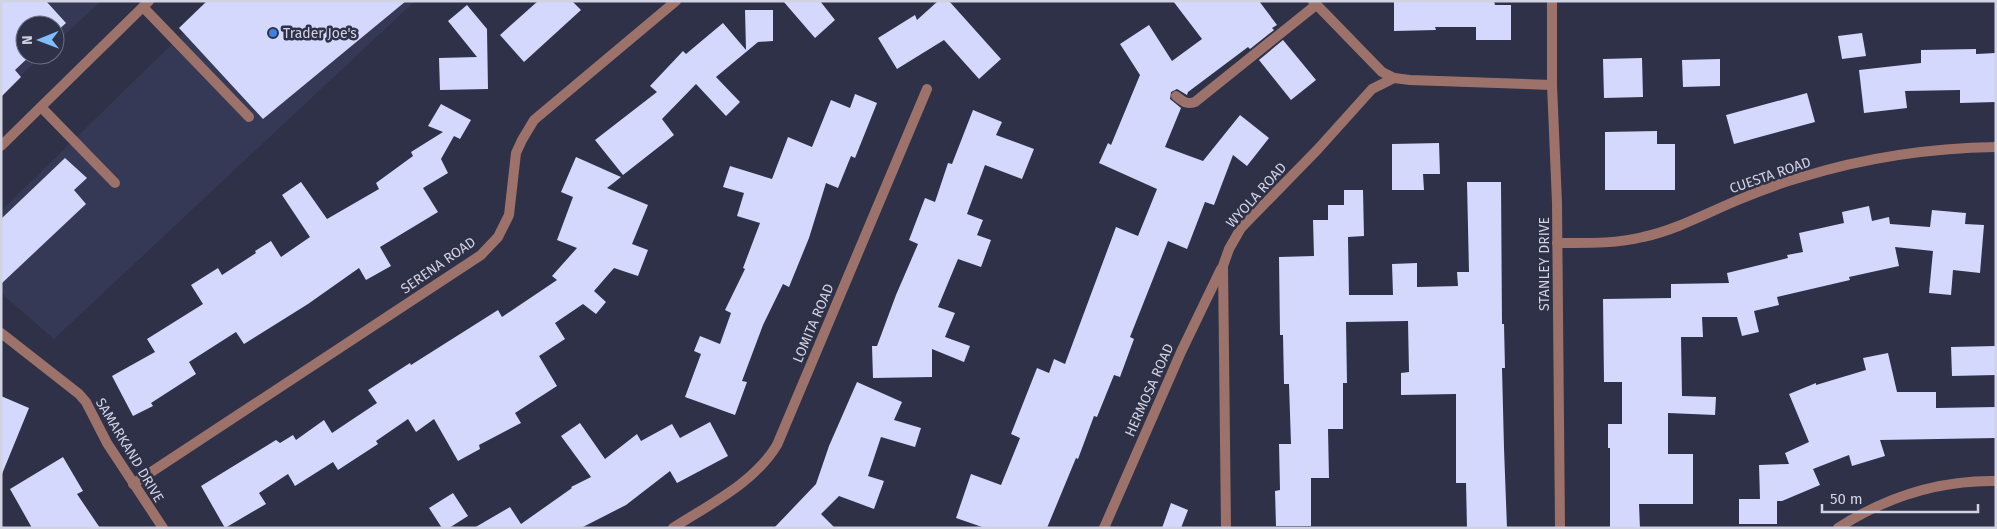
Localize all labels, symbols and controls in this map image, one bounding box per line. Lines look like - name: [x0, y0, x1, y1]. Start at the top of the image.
- north arrow: [15, 15, 65, 65]
- place label: Trader Joe's: [283, 25, 357, 42]
- marker: Trader Joe's: [267, 27, 279, 39]
- text: N: [19, 35, 36, 45]
- street label: CUESTA ROAD: [1727, 154, 1813, 197]
- street label: WYOLA ROAD: [1223, 159, 1290, 232]
- street label: STANLEY DRIVE: [1536, 217, 1553, 311]
- street label: SERENA ROAD: [398, 233, 479, 297]
- street label: LOMITA ROAD: [789, 281, 838, 365]
- street label: HERMOSA ROAD: [1121, 341, 1178, 439]
- street label: SAMARKAND DRIVE: [92, 395, 167, 505]
- scale bar: [1822, 482, 1978, 514]
- text: 50 m: [1830, 490, 1863, 508]

